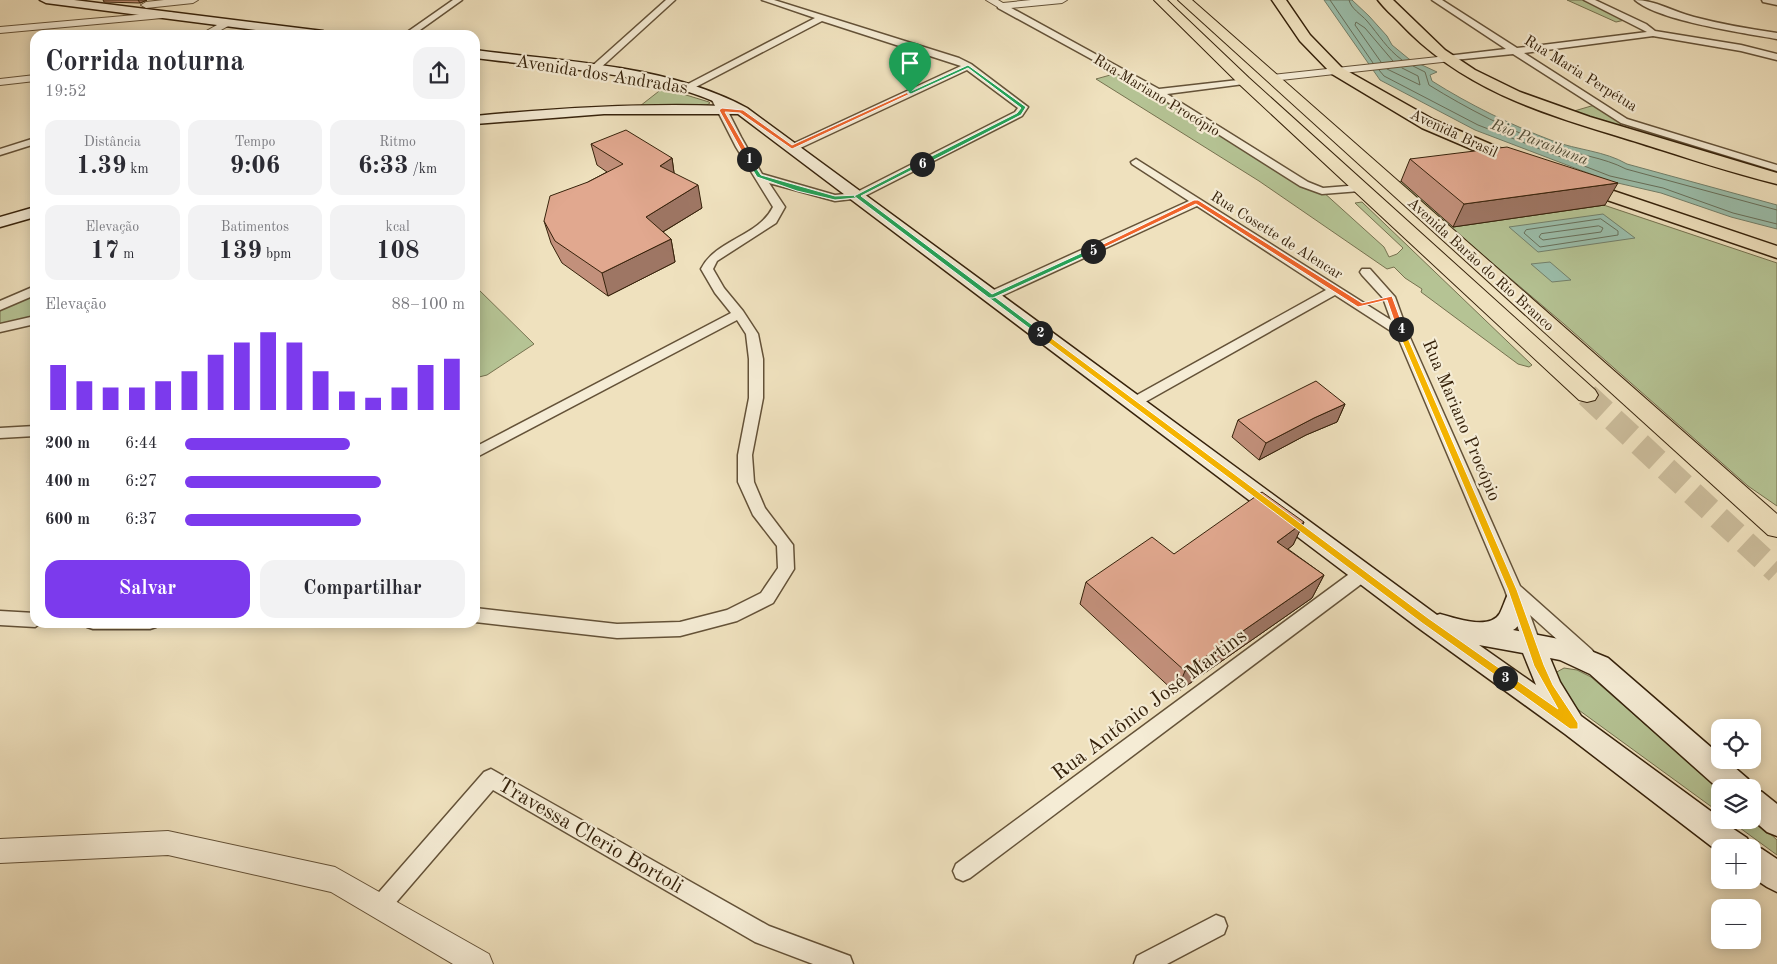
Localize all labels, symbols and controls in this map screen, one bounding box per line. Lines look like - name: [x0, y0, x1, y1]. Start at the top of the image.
- street label: Rua Maria Perpétua: [1521, 33, 1640, 115]
- pin: [889, 42, 931, 93]
- button: share: [413, 47, 465, 99]
- text: Corrida noturna: [45, 49, 245, 77]
- icon: arrive: [896, 49, 924, 77]
- street label: Avenida dos Andradas: [515, 52, 689, 98]
- street label: Rua Mariano Procópio: [1090, 53, 1222, 140]
- text: 19:52: [45, 84, 87, 100]
- street label: Avenida Brasil: [1407, 108, 1499, 161]
- water label: Rio Paraibuna: [1488, 117, 1590, 169]
- text: Distância: [84, 135, 141, 149]
- text: Tempo: [235, 135, 275, 149]
- text: Ritmo: [379, 135, 416, 149]
- pin: 1: [736, 146, 762, 172]
- text: 1: [745, 152, 754, 166]
- pin: 6: [910, 152, 934, 176]
- text: 1.39: [76, 154, 126, 179]
- text: 9:06: [230, 154, 280, 179]
- text: 6:33: [358, 154, 409, 179]
- text: 6: [918, 157, 927, 171]
- text: km: [126, 162, 149, 176]
- text: /km: [409, 162, 437, 176]
- street label: Rua Cosette de Alencar: [1208, 190, 1345, 283]
- street label: Avenida Barão do Rio Branco: [1404, 196, 1556, 335]
- text: Elevação: [85, 220, 139, 234]
- text: Batimentos: [221, 220, 289, 234]
- text: kcal: [386, 220, 410, 234]
- pin: 5: [1080, 238, 1106, 264]
- text: 17: [90, 239, 119, 264]
- text: 139: [219, 239, 262, 264]
- text: 108: [376, 239, 419, 264]
- text: 5: [1089, 244, 1098, 258]
- text: m: [119, 247, 134, 261]
- text: bpm: [262, 247, 291, 261]
- text: Elevação: [45, 297, 106, 313]
- text: 88–100 m: [391, 297, 465, 313]
- pin: 4: [1388, 316, 1414, 342]
- pin: 2: [1028, 320, 1052, 346]
- text: 4: [1397, 322, 1406, 336]
- text: 2: [1036, 326, 1045, 340]
- street label: Rua Mariano Procópio: [1419, 337, 1503, 504]
- text: 200 m: [45, 436, 90, 452]
- text: 6:44: [125, 436, 157, 452]
- text: 400 m: [45, 474, 90, 490]
- text: 6:27: [125, 474, 157, 490]
- text: 600 m: [45, 512, 90, 528]
- text: 6:37: [125, 512, 157, 528]
- button: Salvar: [45, 560, 250, 618]
- button: Compartilhar: [260, 560, 465, 618]
- street label: Rua Antônio José Martins: [1049, 625, 1251, 785]
- pin: 3: [1492, 666, 1518, 690]
- text: 3: [1501, 671, 1510, 685]
- map controls: [1711, 719, 1761, 949]
- button: locate: [1711, 719, 1761, 769]
- street label: Travessa Clerio Bortoli: [494, 775, 687, 898]
- button: layers: [1711, 779, 1761, 829]
- button: +: [1711, 839, 1761, 889]
- button: −: [1711, 899, 1761, 949]

